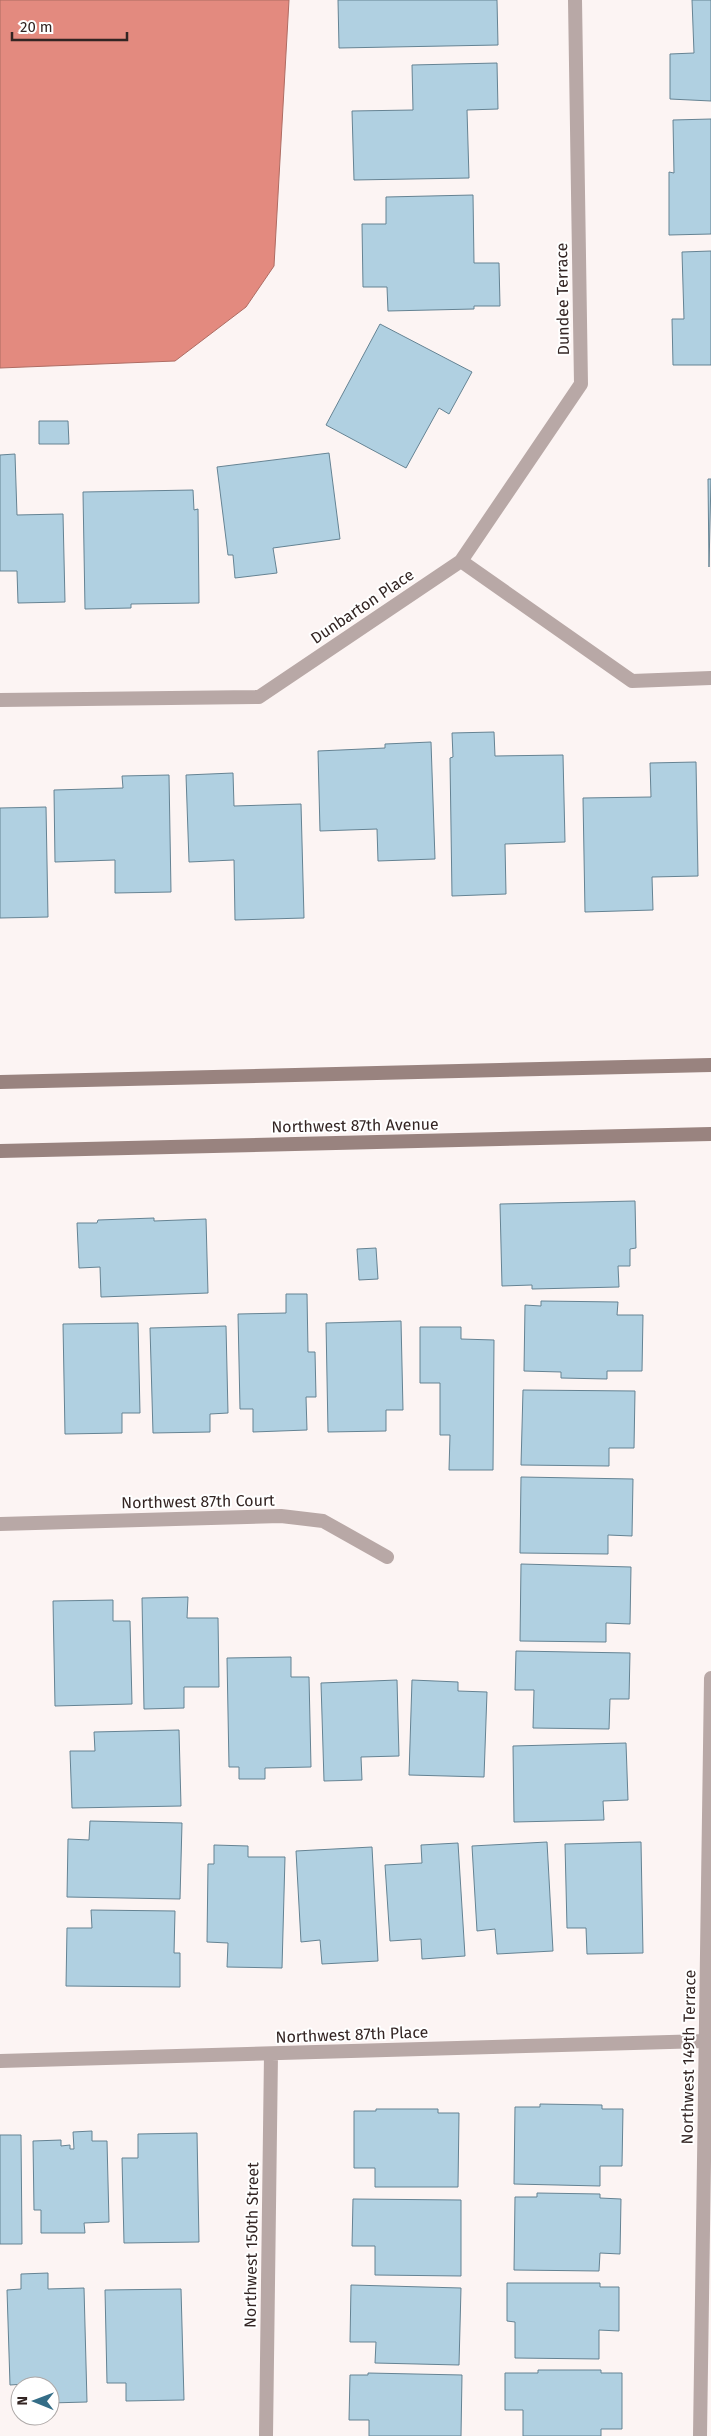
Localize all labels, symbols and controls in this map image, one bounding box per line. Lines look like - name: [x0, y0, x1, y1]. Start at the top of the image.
- scale bar: [12, 10, 128, 42]
- text: 20 m: [20, 18, 53, 36]
- street label: Dundee Terrace: [552, 242, 573, 356]
- street label: Dunbarton Place: [307, 565, 417, 648]
- street label: Northwest 87th Avenue: [271, 1115, 439, 1136]
- street label: Northwest 87th Court: [121, 1491, 275, 1512]
- street label: Northwest 149th Terrace: [677, 1969, 700, 2145]
- street label: Northwest 87th Place: [275, 2022, 429, 2047]
- street label: Northwest 150th Street: [241, 2162, 262, 2328]
- north arrow: [10, 2376, 60, 2426]
- text: N: [14, 2396, 31, 2406]

